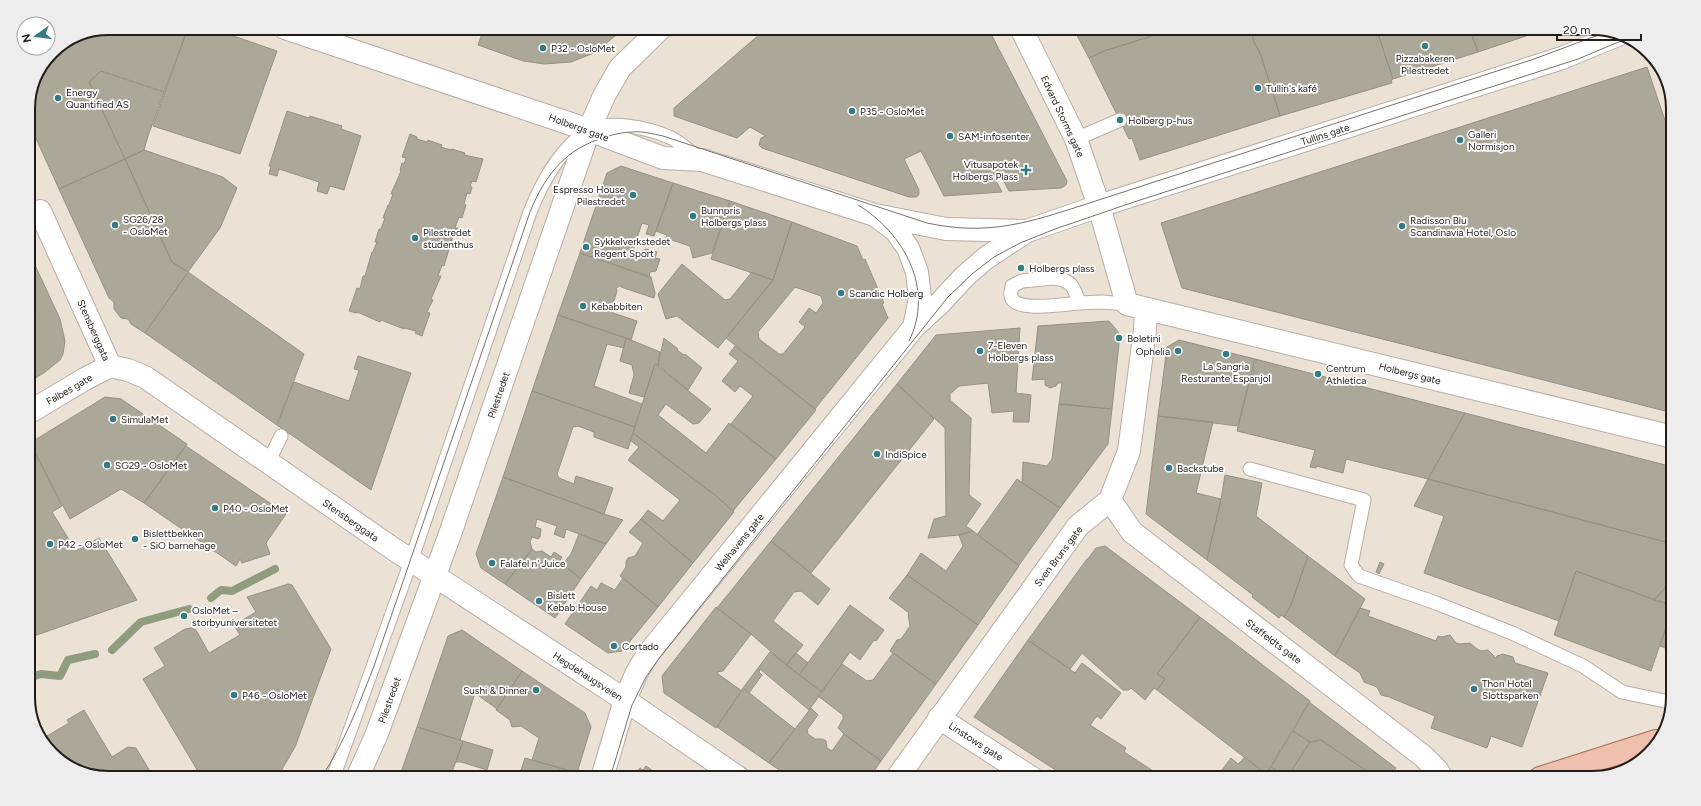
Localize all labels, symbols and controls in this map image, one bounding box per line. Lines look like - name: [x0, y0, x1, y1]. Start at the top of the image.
- north arrow: [16, 16, 56, 56]
- scale bar: [1557, 16, 1641, 42]
- text: 20 m: [1563, 23, 1591, 37]
- text: N: [19, 33, 34, 44]
- marker: Pizzabakeren Pilestredet: [1420, 41, 1430, 51]
- place label: P32 - OsloMet: [551, 42, 615, 55]
- marker: P32 - OsloMet: [538, 43, 548, 53]
- place label: Pizzabakeren Pilestredet: [1396, 52, 1455, 77]
- street label: Edvard Storms gate: [1038, 73, 1087, 160]
- place label: Tullin's kafé: [1266, 82, 1318, 95]
- marker: Tullin's kafé: [1253, 83, 1263, 93]
- place label: Energy Quantified AS: [66, 86, 129, 111]
- marker: Energy Quantified AS: [53, 93, 63, 103]
- place label: P35 - OsloMet: [860, 105, 924, 118]
- marker: P35 - OsloMet: [847, 106, 857, 116]
- street label: Holbergs gate: [547, 111, 611, 145]
- place label: Holberg p-hus: [1128, 114, 1193, 127]
- marker: Holberg p-hus: [1115, 115, 1125, 125]
- street label: Tullins gate: [1299, 120, 1352, 148]
- place label: Galleri Normisjon: [1468, 128, 1515, 153]
- place label: SAM-infosenter: [958, 130, 1030, 143]
- marker: SAM-infosenter: [945, 131, 955, 141]
- marker: Galleri Normisjon: [1455, 135, 1465, 145]
- place label: Vitusapotek Holbergs Plass: [952, 158, 1018, 183]
- marker: Vitusapotek Holbergs Plass: [1021, 165, 1031, 175]
- place label: Espresso House Pilestredet: [553, 183, 626, 208]
- marker: Espresso House Pilestredet: [628, 190, 638, 200]
- place label: Bunnpris Holbergs plass: [701, 204, 767, 229]
- marker: Bunnpris Holbergs plass: [688, 211, 698, 221]
- place label: SG26/28 - OsloMet: [123, 213, 168, 238]
- place label: Radisson Blu Scandinavia Hotel, Oslo: [1410, 214, 1516, 239]
- marker: SG26/28 - OsloMet: [110, 220, 120, 230]
- marker: Radisson Blu Scandinavia Hotel, Oslo: [1397, 221, 1407, 231]
- place label: Pilestredet studenthus: [423, 226, 474, 251]
- marker: Pilestredet studenthus: [410, 233, 420, 243]
- place label: Sykkelverkstedet Regent Sport: [594, 235, 671, 260]
- marker: Sykkelverkstedet Regent Sport: [581, 242, 591, 252]
- place label: Holbergs plass: [1029, 262, 1095, 275]
- marker: Holbergs plass: [1016, 263, 1026, 273]
- place label: Scandic Holberg: [849, 287, 923, 300]
- marker: Scandic Holberg: [836, 288, 846, 298]
- street label: Stensberggata: [74, 297, 113, 363]
- place label: Kebabbiten: [591, 300, 643, 313]
- marker: Kebabbiten: [578, 301, 588, 311]
- place label: Boletini: [1127, 332, 1161, 345]
- marker: Boletini: [1114, 333, 1124, 343]
- place label: 7-Eleven Holbergs plass: [988, 339, 1054, 364]
- place label: Ophelia: [1136, 345, 1170, 358]
- marker: 7-Eleven Holbergs plass: [975, 346, 985, 356]
- marker: Ophelia: [1173, 346, 1183, 356]
- marker: La Sangria Resturante Espanjol: [1221, 349, 1231, 359]
- place label: La Sangria Resturante Espanjol: [1181, 360, 1271, 385]
- street label: Holbergs gate: [1378, 360, 1443, 388]
- place label: Centrum Athletica: [1326, 362, 1366, 387]
- marker: Centrum Athletica: [1313, 369, 1323, 379]
- street label: Pilestredet: [484, 370, 513, 420]
- street label: Falbes gate: [44, 371, 95, 408]
- place label: SimulaMet: [121, 413, 169, 426]
- marker: SimulaMet: [108, 414, 118, 424]
- place label: IndiSpice: [885, 448, 927, 461]
- marker: IndiSpice: [872, 449, 882, 459]
- place label: SG29 - OsloMet: [115, 459, 187, 472]
- marker: SG29 - OsloMet: [102, 460, 112, 470]
- place label: Backstube: [1177, 462, 1224, 475]
- marker: Backstube: [1164, 463, 1174, 473]
- street label: Stensberggata: [320, 496, 381, 545]
- place label: P40 - OsloMet: [223, 502, 289, 515]
- marker: P40 - OsloMet: [210, 503, 220, 513]
- street label: Welhavens gate: [712, 510, 767, 574]
- street label: Sven Bruns gate: [1031, 523, 1086, 589]
- place label: Bislettbekken - SiO barnehage: [143, 527, 216, 552]
- marker: Bislettbekken - SiO barnehage: [130, 534, 140, 544]
- place label: P42 - OsloMet: [58, 538, 123, 551]
- marker: P42 - OsloMet: [45, 539, 55, 549]
- place label: Falafel n' Juice: [500, 557, 566, 570]
- marker: Falafel n' Juice: [487, 558, 497, 568]
- place label: Bislett Kebab House: [547, 589, 607, 614]
- marker: Bislett Kebab House: [534, 596, 544, 606]
- place label: OsloMet – storbyuniversitetet: [192, 604, 277, 629]
- marker: OsloMet – storbyuniversitetet: [179, 611, 189, 621]
- street label: Staffeldts gate: [1243, 616, 1305, 667]
- place label: Cortado: [622, 640, 659, 653]
- marker: Cortado: [609, 641, 619, 651]
- street label: Hegdehaugsveien: [550, 649, 626, 704]
- street label: Pilestredet: [375, 675, 404, 725]
- place label: Thon Hotel Slottsparken: [1482, 677, 1539, 702]
- place label: Sushi & Dinner: [463, 684, 529, 697]
- marker: Thon Hotel Slottsparken: [1469, 684, 1479, 694]
- marker: Sushi & Dinner: [531, 685, 541, 695]
- place label: P46 - OsloMet: [242, 689, 307, 702]
- marker: P46 - OsloMet: [229, 690, 239, 700]
- street label: Linstows gate: [946, 719, 1006, 764]

